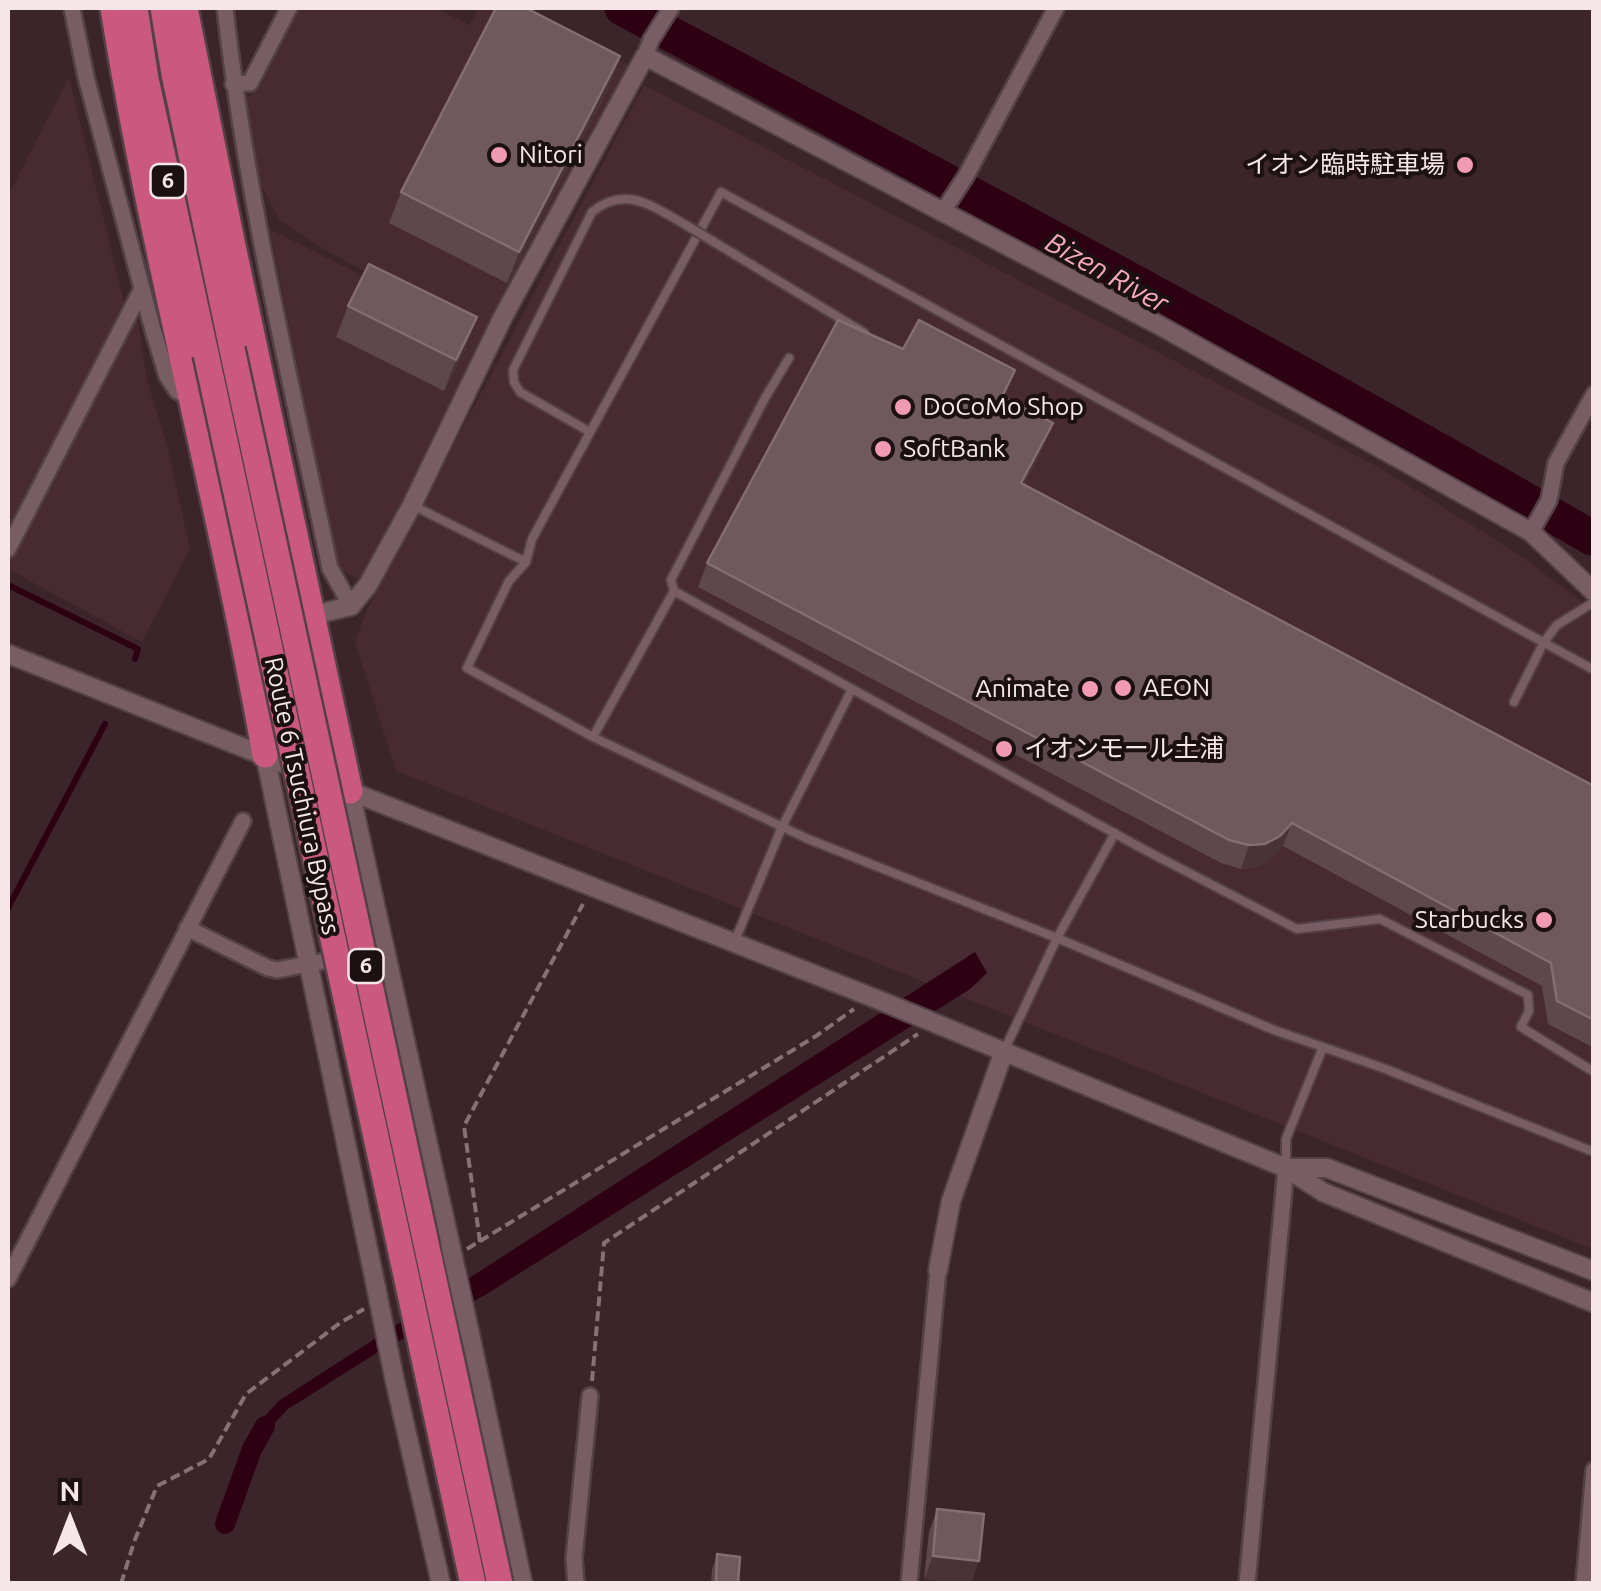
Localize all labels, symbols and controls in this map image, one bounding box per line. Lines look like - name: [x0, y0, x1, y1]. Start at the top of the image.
- place label: Nitori: [519, 140, 583, 170]
- marker: Nitori: [488, 144, 510, 166]
- place label: イオン臨時駐車場: [1245, 150, 1445, 180]
- marker: イオン臨時駐車場: [1454, 154, 1476, 176]
- road number: 6: [150, 164, 186, 198]
- water label: Bizen River: [1040, 226, 1174, 320]
- place label: DoCoMo Shop: [923, 392, 1084, 422]
- marker: DoCoMo Shop: [892, 396, 914, 418]
- place label: SoftBank: [903, 434, 1006, 464]
- marker: SoftBank: [872, 438, 894, 460]
- street label: Route 6 Tsuchiura Bypass: [258, 654, 346, 938]
- place label: AEON: [1143, 673, 1210, 703]
- place label: Animate: [975, 674, 1070, 704]
- marker: AEON: [1112, 677, 1134, 699]
- marker: Animate: [1079, 678, 1101, 700]
- place label: イオンモール土浦: [1024, 734, 1224, 764]
- marker: イオンモール土浦: [993, 738, 1015, 760]
- place label: Starbucks: [1415, 905, 1524, 935]
- marker: Starbucks: [1533, 909, 1555, 931]
- road number: 6: [348, 949, 384, 983]
- north arrow: [20, 1471, 120, 1571]
- text: N: [60, 1475, 80, 1506]

